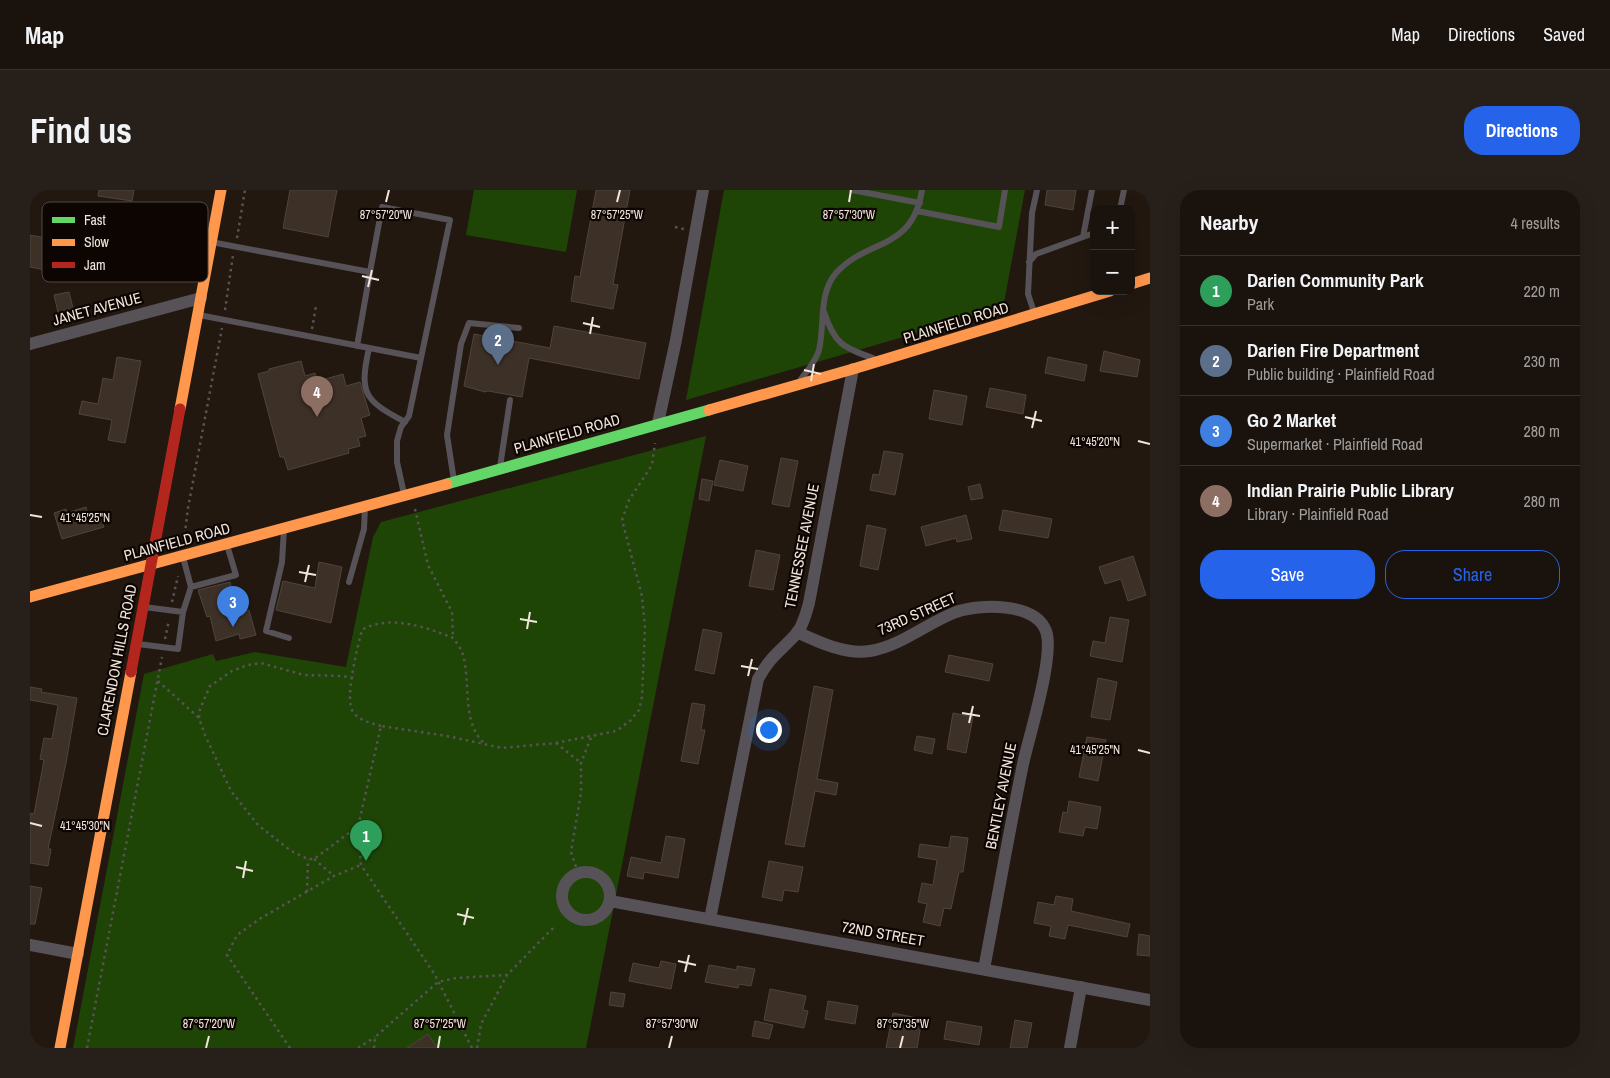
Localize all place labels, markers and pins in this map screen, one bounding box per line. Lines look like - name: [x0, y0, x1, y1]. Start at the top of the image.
- pin: 2: [482, 324, 514, 365]
- pin: 4: [301, 376, 333, 417]
- pin: 3: [217, 586, 249, 627]
- pin: 1: [350, 820, 382, 861]

